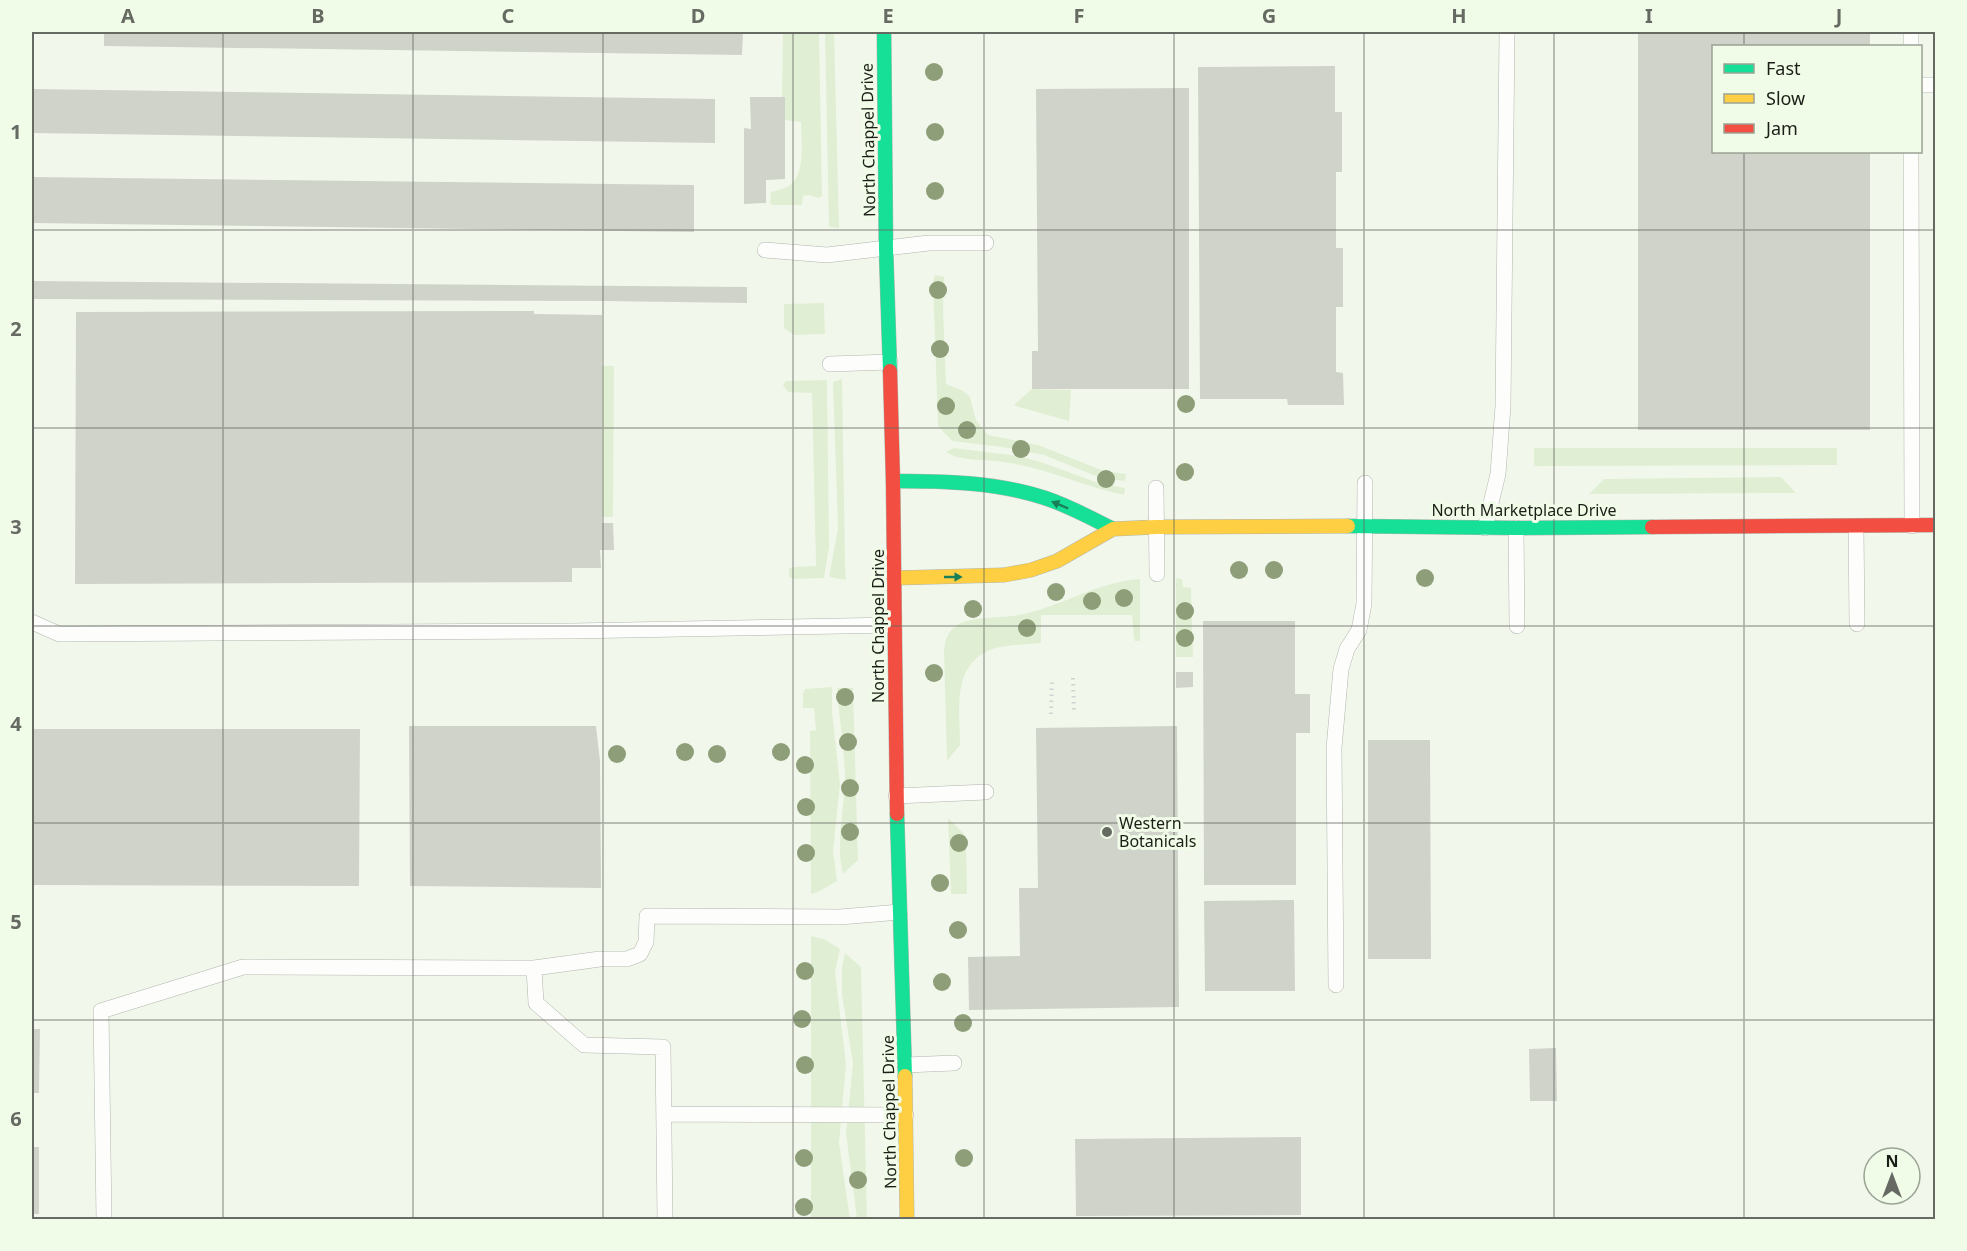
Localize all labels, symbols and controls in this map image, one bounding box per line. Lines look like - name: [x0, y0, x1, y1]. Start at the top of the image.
- text: A: [121, 2, 135, 29]
- text: B: [311, 2, 325, 29]
- text: C: [502, 2, 515, 29]
- text: D: [691, 2, 705, 29]
- text: E: [882, 2, 894, 29]
- text: F: [1074, 2, 1084, 29]
- text: G: [1262, 2, 1276, 29]
- text: H: [1451, 2, 1467, 29]
- text: I: [1645, 2, 1653, 29]
- text: J: [1834, 2, 1842, 29]
- legend: [1712, 45, 1922, 153]
- text: Fast: [1766, 56, 1801, 80]
- street label: North Chappel Drive: [856, 63, 880, 217]
- text: Slow: [1766, 86, 1805, 110]
- text: Jam: [1764, 116, 1798, 140]
- text: 1: [10, 118, 22, 145]
- text: 2: [10, 315, 22, 342]
- street label: North Marketplace Drive: [1431, 499, 1617, 521]
- one-way arrow: [1051, 500, 1068, 509]
- text: 3: [10, 513, 22, 540]
- street label: North Chappel Drive: [867, 549, 889, 703]
- one-way arrow: [943, 572, 962, 582]
- text: 4: [10, 710, 22, 737]
- place label: Western Botanicals: [1119, 812, 1196, 852]
- marker: Western Botanicals: [1100, 825, 1114, 839]
- text: 5: [10, 908, 22, 935]
- street label: North Chappel Drive: [877, 1035, 901, 1189]
- text: 6: [10, 1105, 22, 1132]
- north arrow: [1862, 1146, 1922, 1206]
- text: N: [1885, 1150, 1899, 1172]

